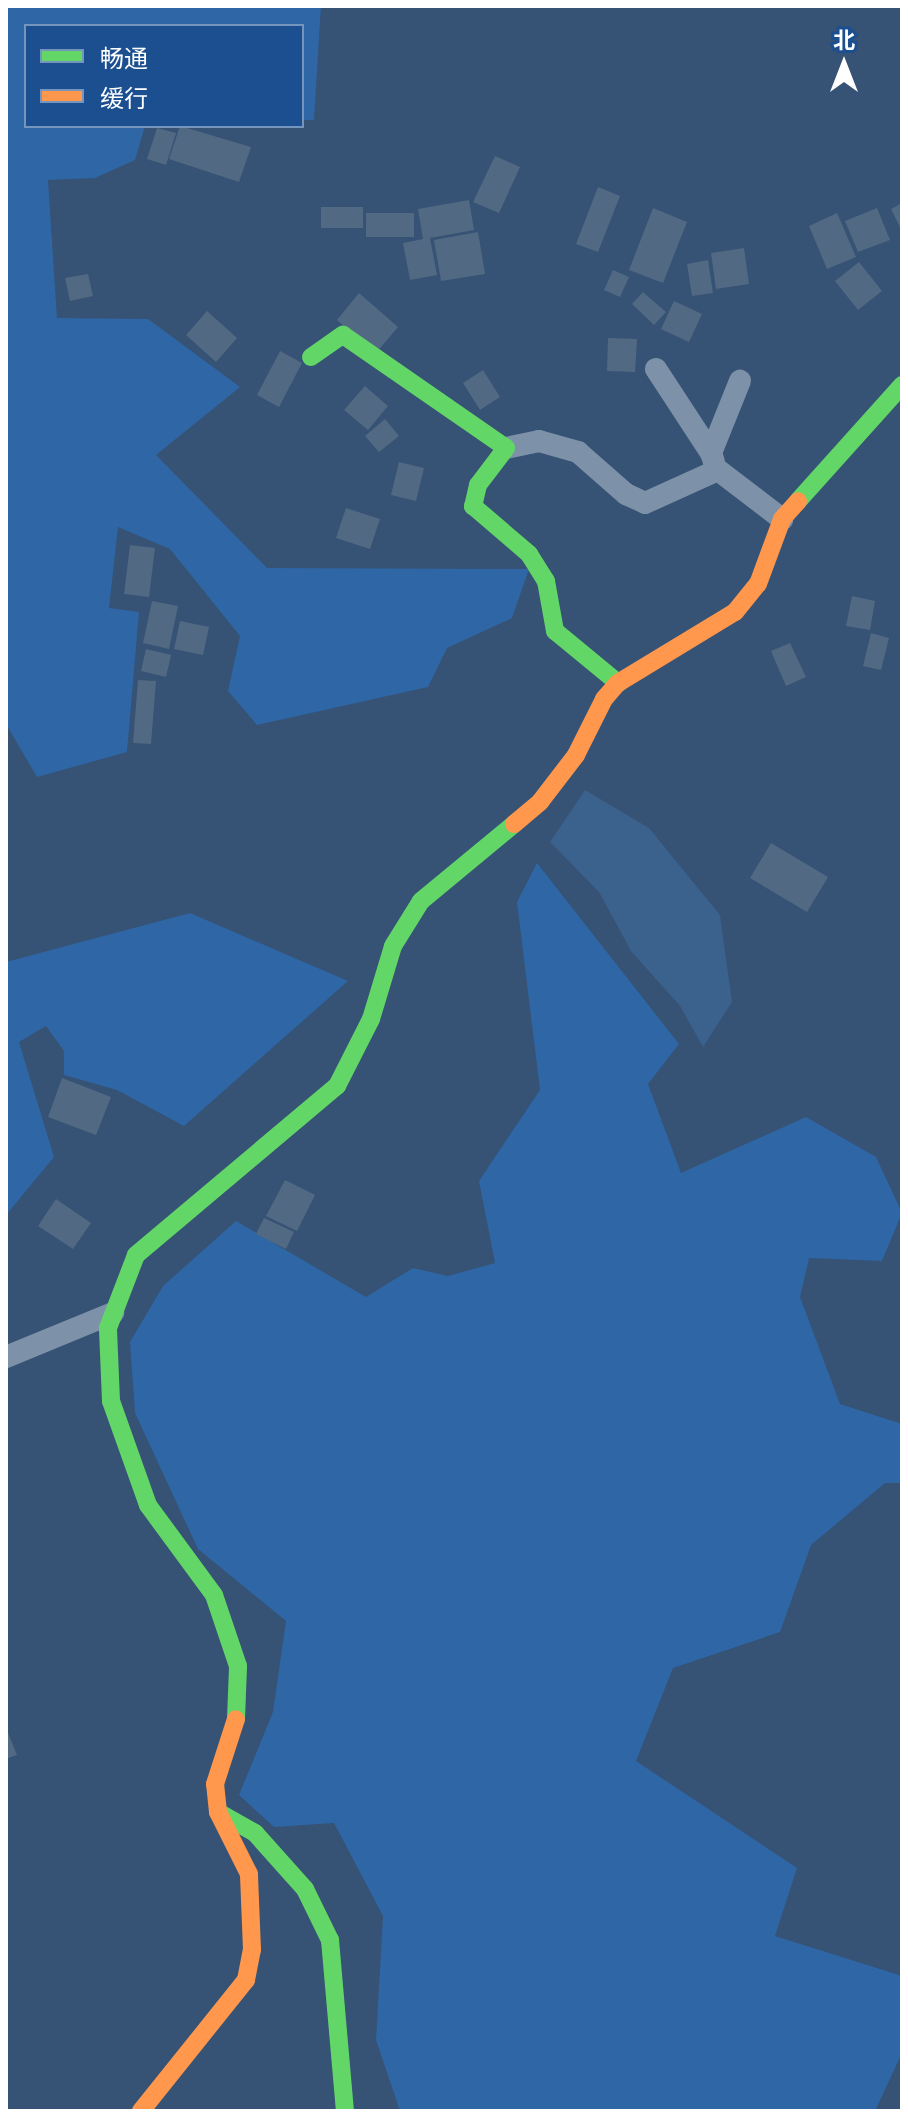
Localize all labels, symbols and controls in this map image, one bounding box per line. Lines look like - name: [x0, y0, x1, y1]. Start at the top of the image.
- legend: [24, 24, 304, 128]
- north arrow: [804, 24, 884, 104]
- text: 北: [833, 27, 855, 53]
- text: 畅通: [100, 45, 148, 72]
- text: 缓行: [100, 85, 148, 112]

